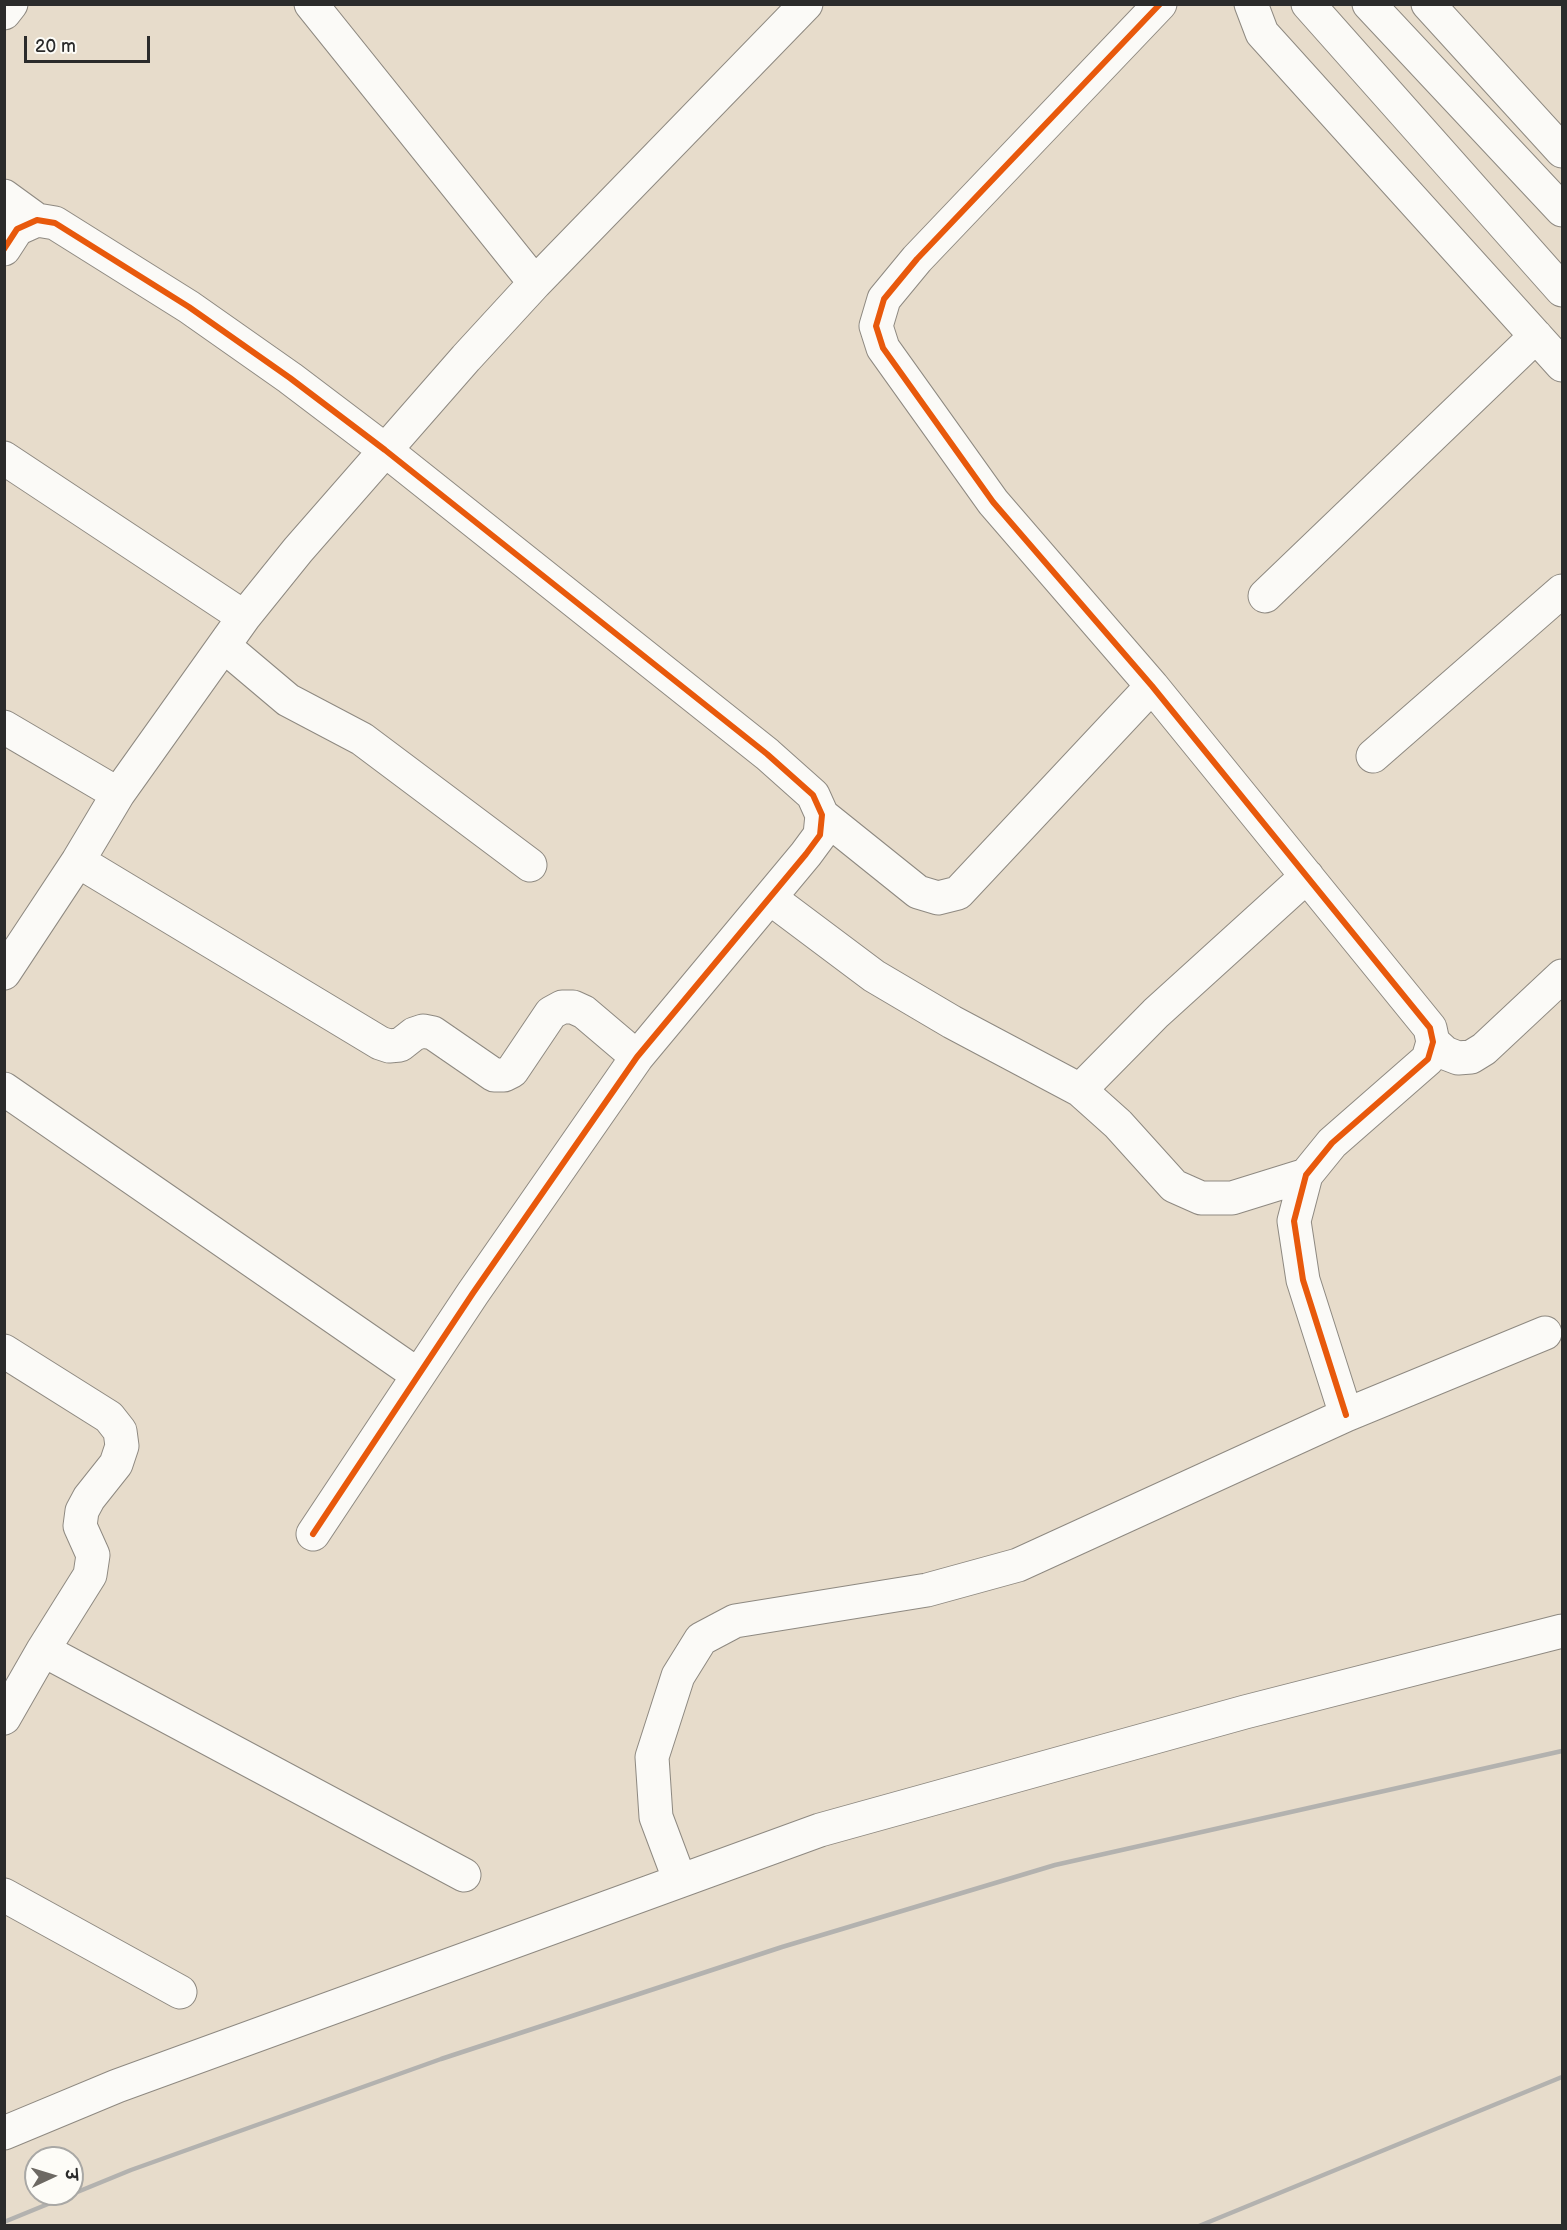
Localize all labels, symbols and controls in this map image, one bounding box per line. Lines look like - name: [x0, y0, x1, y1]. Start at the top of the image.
- scale bar: [27, 24, 153, 62]
- text: 20 m: [35, 36, 76, 57]
- north arrow: [24, 2146, 84, 2206]
- text: उ: [61, 2169, 80, 2181]

